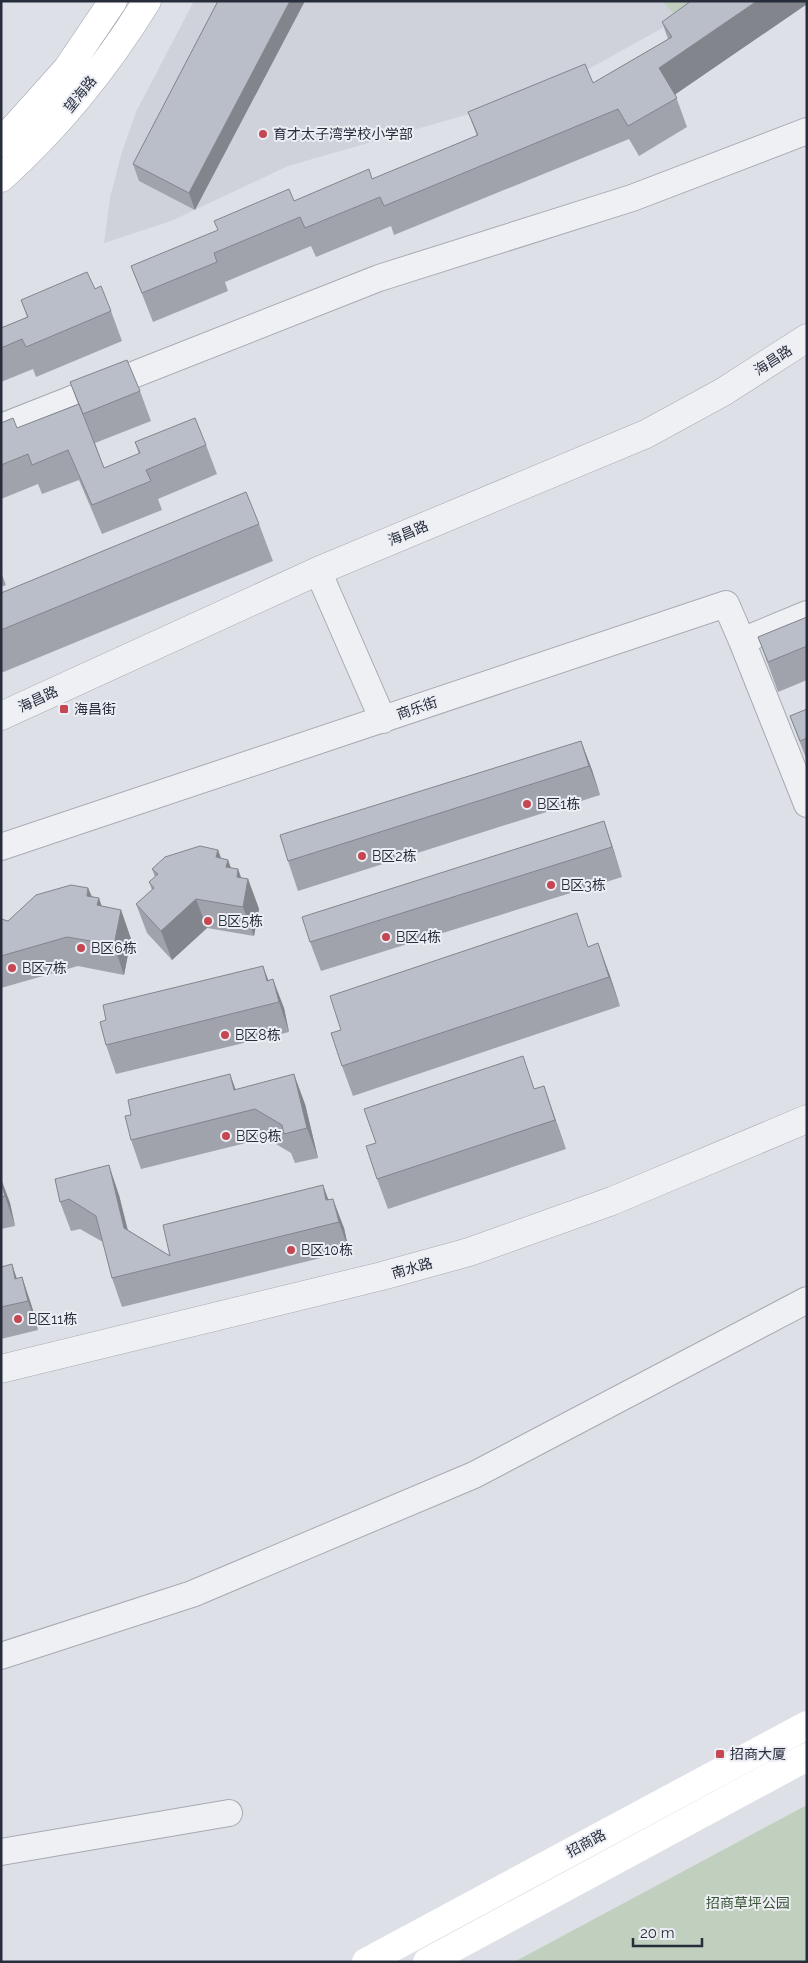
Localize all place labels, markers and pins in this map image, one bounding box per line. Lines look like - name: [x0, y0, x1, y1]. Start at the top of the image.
- place label: 育才太子湾学校小学部: [273, 126, 413, 142]
- marker: 育才太子湾学校小学部: [257, 128, 269, 140]
- place label: 海昌街: [74, 701, 116, 717]
- marker: 海昌街: [58, 703, 70, 715]
- place label: B区1栋: [537, 796, 580, 812]
- marker: B区1栋: [521, 798, 533, 810]
- place label: B区2栋: [372, 848, 417, 864]
- marker: B区2栋: [356, 850, 368, 862]
- place label: B区3栋: [561, 877, 606, 893]
- marker: B区3栋: [545, 879, 557, 891]
- place label: B区5栋: [218, 913, 263, 929]
- marker: B区5栋: [202, 915, 214, 927]
- place label: B区4栋: [396, 929, 441, 945]
- marker: B区4栋: [380, 931, 392, 943]
- place label: B区6栋: [91, 940, 137, 956]
- marker: B区6栋: [75, 942, 87, 954]
- place label: B区7栋: [22, 960, 67, 976]
- marker: B区7栋: [6, 962, 18, 974]
- place label: B区8栋: [235, 1027, 281, 1043]
- marker: B区8栋: [219, 1029, 231, 1041]
- place label: B区9栋: [236, 1128, 282, 1144]
- marker: B区9栋: [220, 1130, 232, 1142]
- place label: B区10栋: [301, 1242, 353, 1258]
- marker: B区10栋: [285, 1244, 297, 1256]
- place label: B区11栋: [28, 1311, 77, 1327]
- marker: B区11栋: [12, 1313, 24, 1325]
- place label: 招商大厦: [730, 1746, 786, 1762]
- marker: 招商大厦: [714, 1748, 726, 1760]

